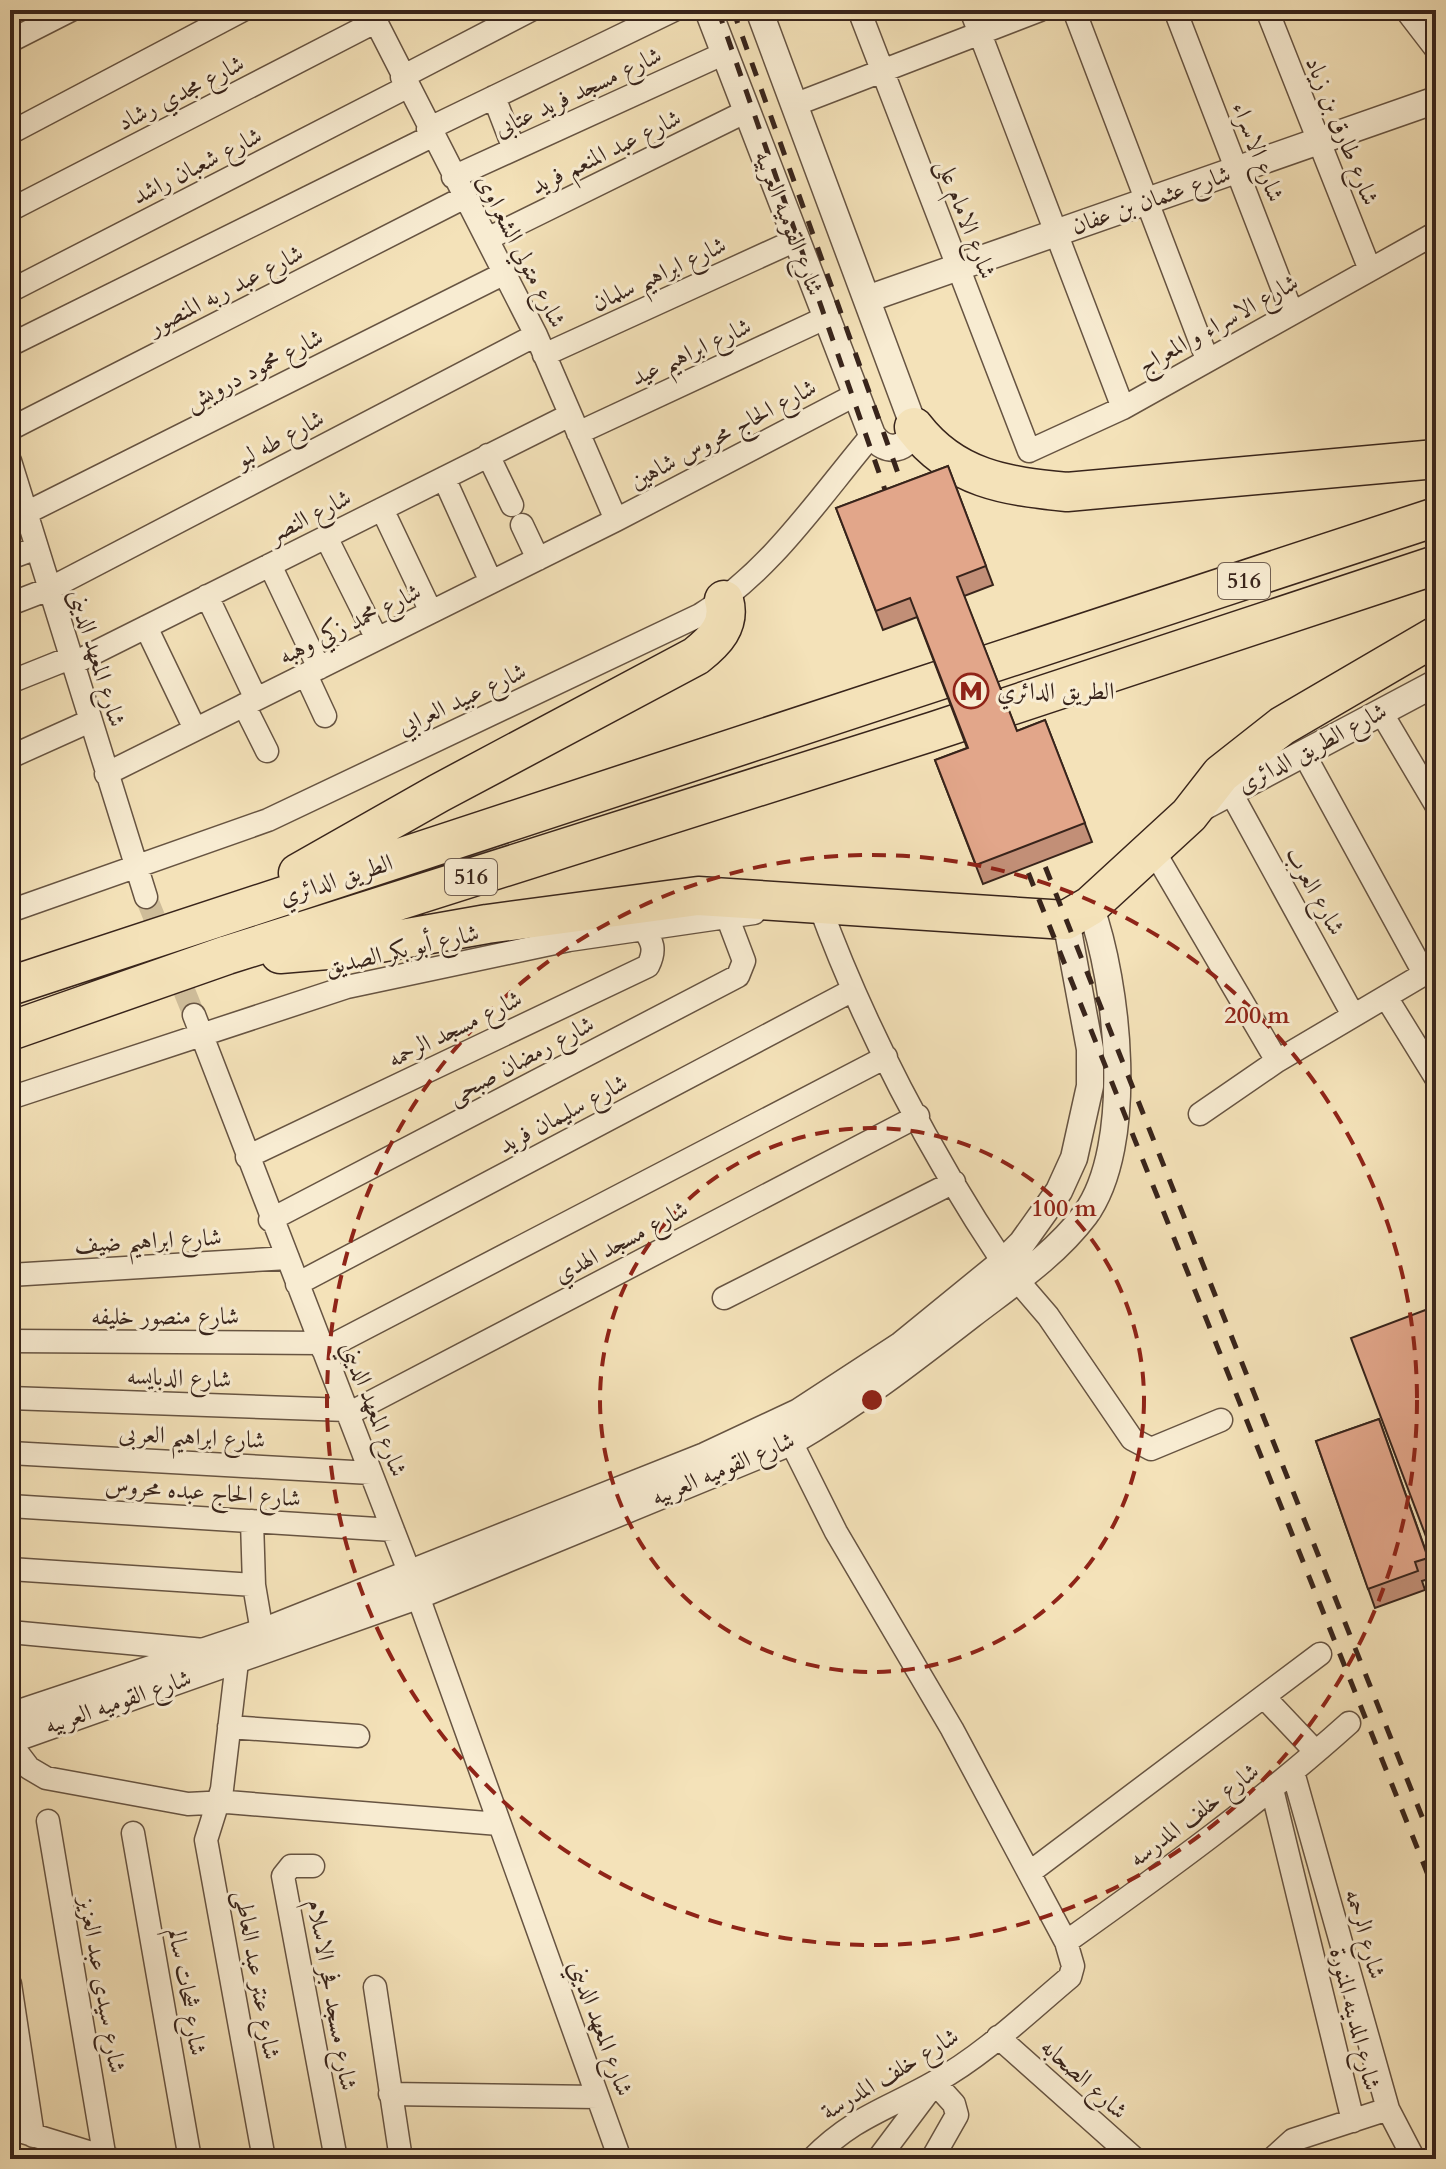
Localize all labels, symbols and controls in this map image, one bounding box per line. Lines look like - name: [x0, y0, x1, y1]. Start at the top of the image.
- street label: شارع مسجد فريد عتابى: [489, 39, 668, 148]
- street label: شارع مجدي رشاد: [112, 47, 251, 142]
- street label: شارع طارق بن زياد: [1294, 52, 1387, 211]
- street label: شارع الاسراء: [1221, 97, 1292, 208]
- street label: شارع عبد المنعم فريد: [525, 101, 689, 207]
- street label: شارع شعبان راشد: [126, 119, 269, 216]
- street label: شارع القوميه العربيه: [743, 146, 832, 301]
- street label: شارع الامام على: [924, 154, 1004, 285]
- street label: شارع عثمان بن عفان: [1067, 157, 1236, 246]
- street label: شارع متولي الشعراوى: [465, 168, 574, 335]
- street label: شارع ابراهيم سلمان: [586, 228, 735, 326]
- street label: شارع عبد ربه المنصور: [141, 237, 310, 347]
- street label: شارع الاسراء و المعراج: [1132, 266, 1306, 385]
- street label: شارع ابراهيم عيد: [625, 310, 760, 401]
- street label: شارع محمود درويش: [179, 321, 330, 422]
- street label: شارع الحاج محروس شاهين: [624, 371, 824, 501]
- street label: شارع طه لبو: [228, 402, 331, 480]
- street label: شارع النصر: [260, 481, 358, 555]
- road number: 516: [1218, 563, 1270, 599]
- street label: شارع محمد زكي وهبه: [273, 575, 428, 675]
- street label: شارع المعهد الدينى: [58, 585, 134, 732]
- street label: شارع عبيد العرابي: [392, 655, 533, 746]
- metro station icon: الطريق الدائري: [952, 672, 990, 710]
- place label: الطريق الدائري: [997, 675, 1114, 710]
- street label: شارع الطريق الدائرى: [1231, 695, 1394, 804]
- street label: شارع العرب: [1274, 841, 1353, 943]
- street label: الطريق الدائري: [275, 846, 398, 916]
- road number: 516: [445, 859, 497, 895]
- street label: شارع أبو بكر الصديق: [322, 915, 483, 987]
- street label: شارع مسجد الرحمه: [382, 982, 529, 1078]
- text: 200 m: [1224, 999, 1291, 1032]
- street label: شارع رمضان صبحى: [442, 1008, 601, 1115]
- street label: شارع سليمان فريد: [493, 1066, 635, 1165]
- text: 100 m: [1031, 1192, 1098, 1225]
- street label: شارع مسجد الهدي: [548, 1193, 695, 1294]
- street label: شارع ابراهيم ضيف: [74, 1221, 223, 1268]
- street label: شارع منصور خليفه: [91, 1300, 239, 1336]
- street label: شارع المعهد الديني: [328, 1337, 415, 1483]
- street label: شارع الدبايسه: [126, 1360, 232, 1399]
- centre of rings: [858, 1386, 886, 1414]
- street label: شارع ابراهيم العربى: [118, 1417, 266, 1464]
- street label: شارع القوميه العربيه: [646, 1424, 801, 1517]
- street label: شارع الحاج عبده محروس: [104, 1469, 302, 1519]
- street label: شارع القوميه العربيه: [40, 1661, 197, 1745]
- street label: شارع خلف المدرسه: [1122, 1755, 1268, 1877]
- street label: شارع الرحمه: [1334, 1885, 1394, 1984]
- street label: شارع عنتر عبد العاطى: [223, 1888, 288, 2063]
- street label: شارع سيدى عبد العزيز: [67, 1891, 134, 2076]
- street label: شارع مسجد فجر الاسلام: [295, 1897, 365, 2094]
- street label: شارع شحات سالم: [156, 1926, 214, 2059]
- street label: شارع المدينه المنورة: [1318, 1944, 1389, 2095]
- street label: شارع المعهد الديني: [556, 1955, 641, 2102]
- street label: شارع خلف المدرسة: [815, 2020, 967, 2131]
- street label: شارع الصحابه: [1031, 2031, 1135, 2129]

